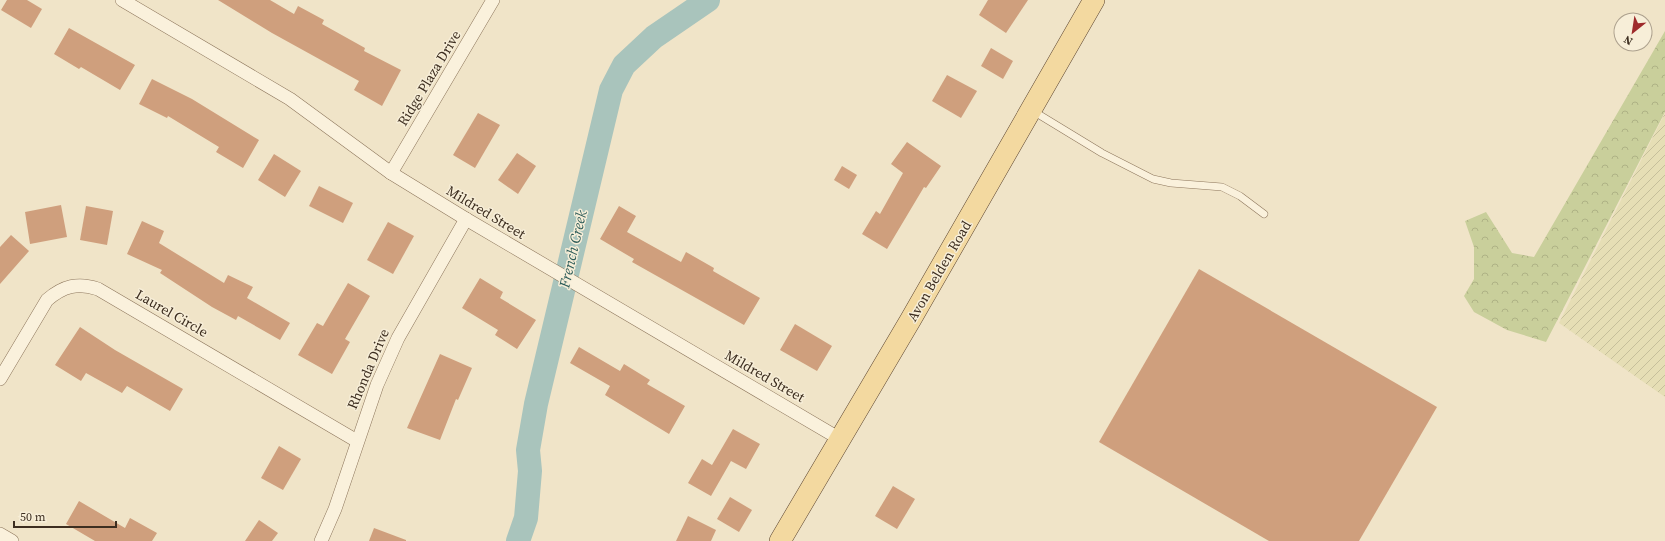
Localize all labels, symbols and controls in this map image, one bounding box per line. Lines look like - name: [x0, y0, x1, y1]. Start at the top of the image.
- north arrow: [1613, 12, 1653, 52]
- street label: Ridge Plaza Drive: [392, 26, 466, 130]
- text: N: [1621, 32, 1635, 49]
- street label: Mildred Street: [443, 180, 530, 244]
- water label: French Creek: [553, 207, 592, 291]
- street label: Avon Belden Road: [902, 217, 976, 325]
- street label: Laurel Circle: [132, 284, 212, 342]
- street label: Rhonda Drive: [342, 326, 394, 412]
- street label: Mildred Street: [721, 345, 809, 407]
- scale bar: [14, 503, 116, 529]
- text: 50 m: [20, 509, 46, 525]

